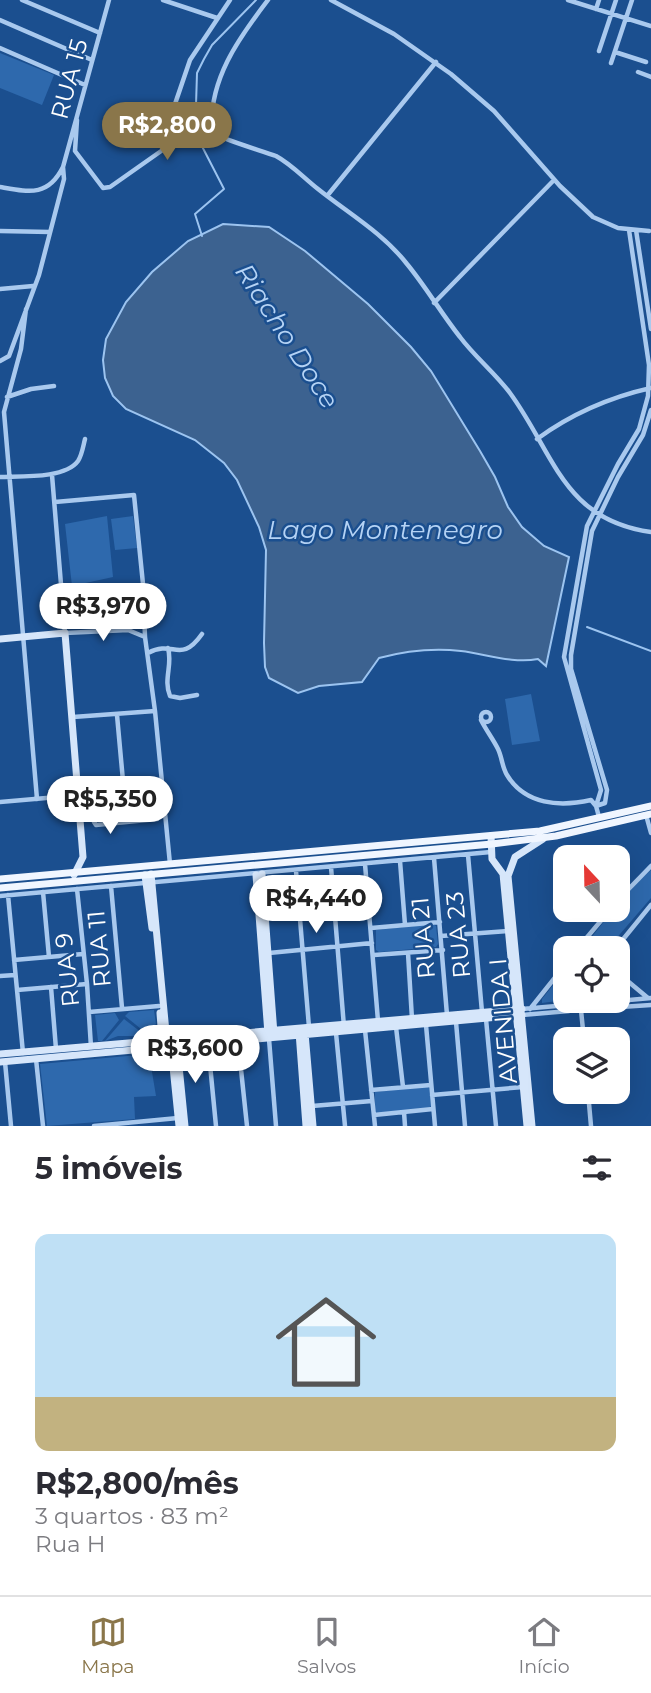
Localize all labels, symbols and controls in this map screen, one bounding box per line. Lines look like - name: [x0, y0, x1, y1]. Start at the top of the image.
- street label: RUA 15: [44, 36, 94, 122]
- pin: R$2,800: [102, 102, 232, 162]
- text: R$2,800: [118, 111, 216, 139]
- water label: Riacho Doce: [228, 257, 346, 415]
- water label: Lago Montenegro: [267, 514, 503, 546]
- pin: R$3,970: [38, 584, 168, 643]
- text: R$3,970: [55, 592, 151, 620]
- pin: R$5,350: [45, 776, 175, 836]
- text: R$5,350: [63, 785, 157, 813]
- north arrow: [553, 845, 630, 922]
- map controls: [553, 845, 630, 1104]
- pin: R$4,440: [251, 876, 381, 935]
- text: R$4,440: [265, 884, 367, 912]
- street label: RUA 23: [440, 891, 476, 979]
- street label: RUA 21: [405, 896, 441, 980]
- street label: RUA 11: [81, 909, 117, 989]
- street label: RUA 9: [49, 932, 85, 1008]
- button: locate: [553, 936, 630, 1013]
- street label: AVENIDA I: [483, 957, 523, 1085]
- pin: R$3,600: [130, 1026, 260, 1085]
- button: layers: [553, 1027, 630, 1104]
- text: R$3,600: [147, 1034, 243, 1062]
- icon: filters: [578, 1149, 616, 1187]
- text: 5 imóveis: [35, 1150, 183, 1187]
- icon: home: [263, 1279, 389, 1405]
- text: R$2,800/mês: [35, 1465, 239, 1502]
- text: 3 quartos · 83 m²: [35, 1502, 229, 1530]
- text: Rua H: [35, 1530, 105, 1558]
- tab: Mapa: [81, 1613, 135, 1678]
- tab: Salvos: [297, 1613, 356, 1678]
- tab: Início: [519, 1613, 570, 1678]

